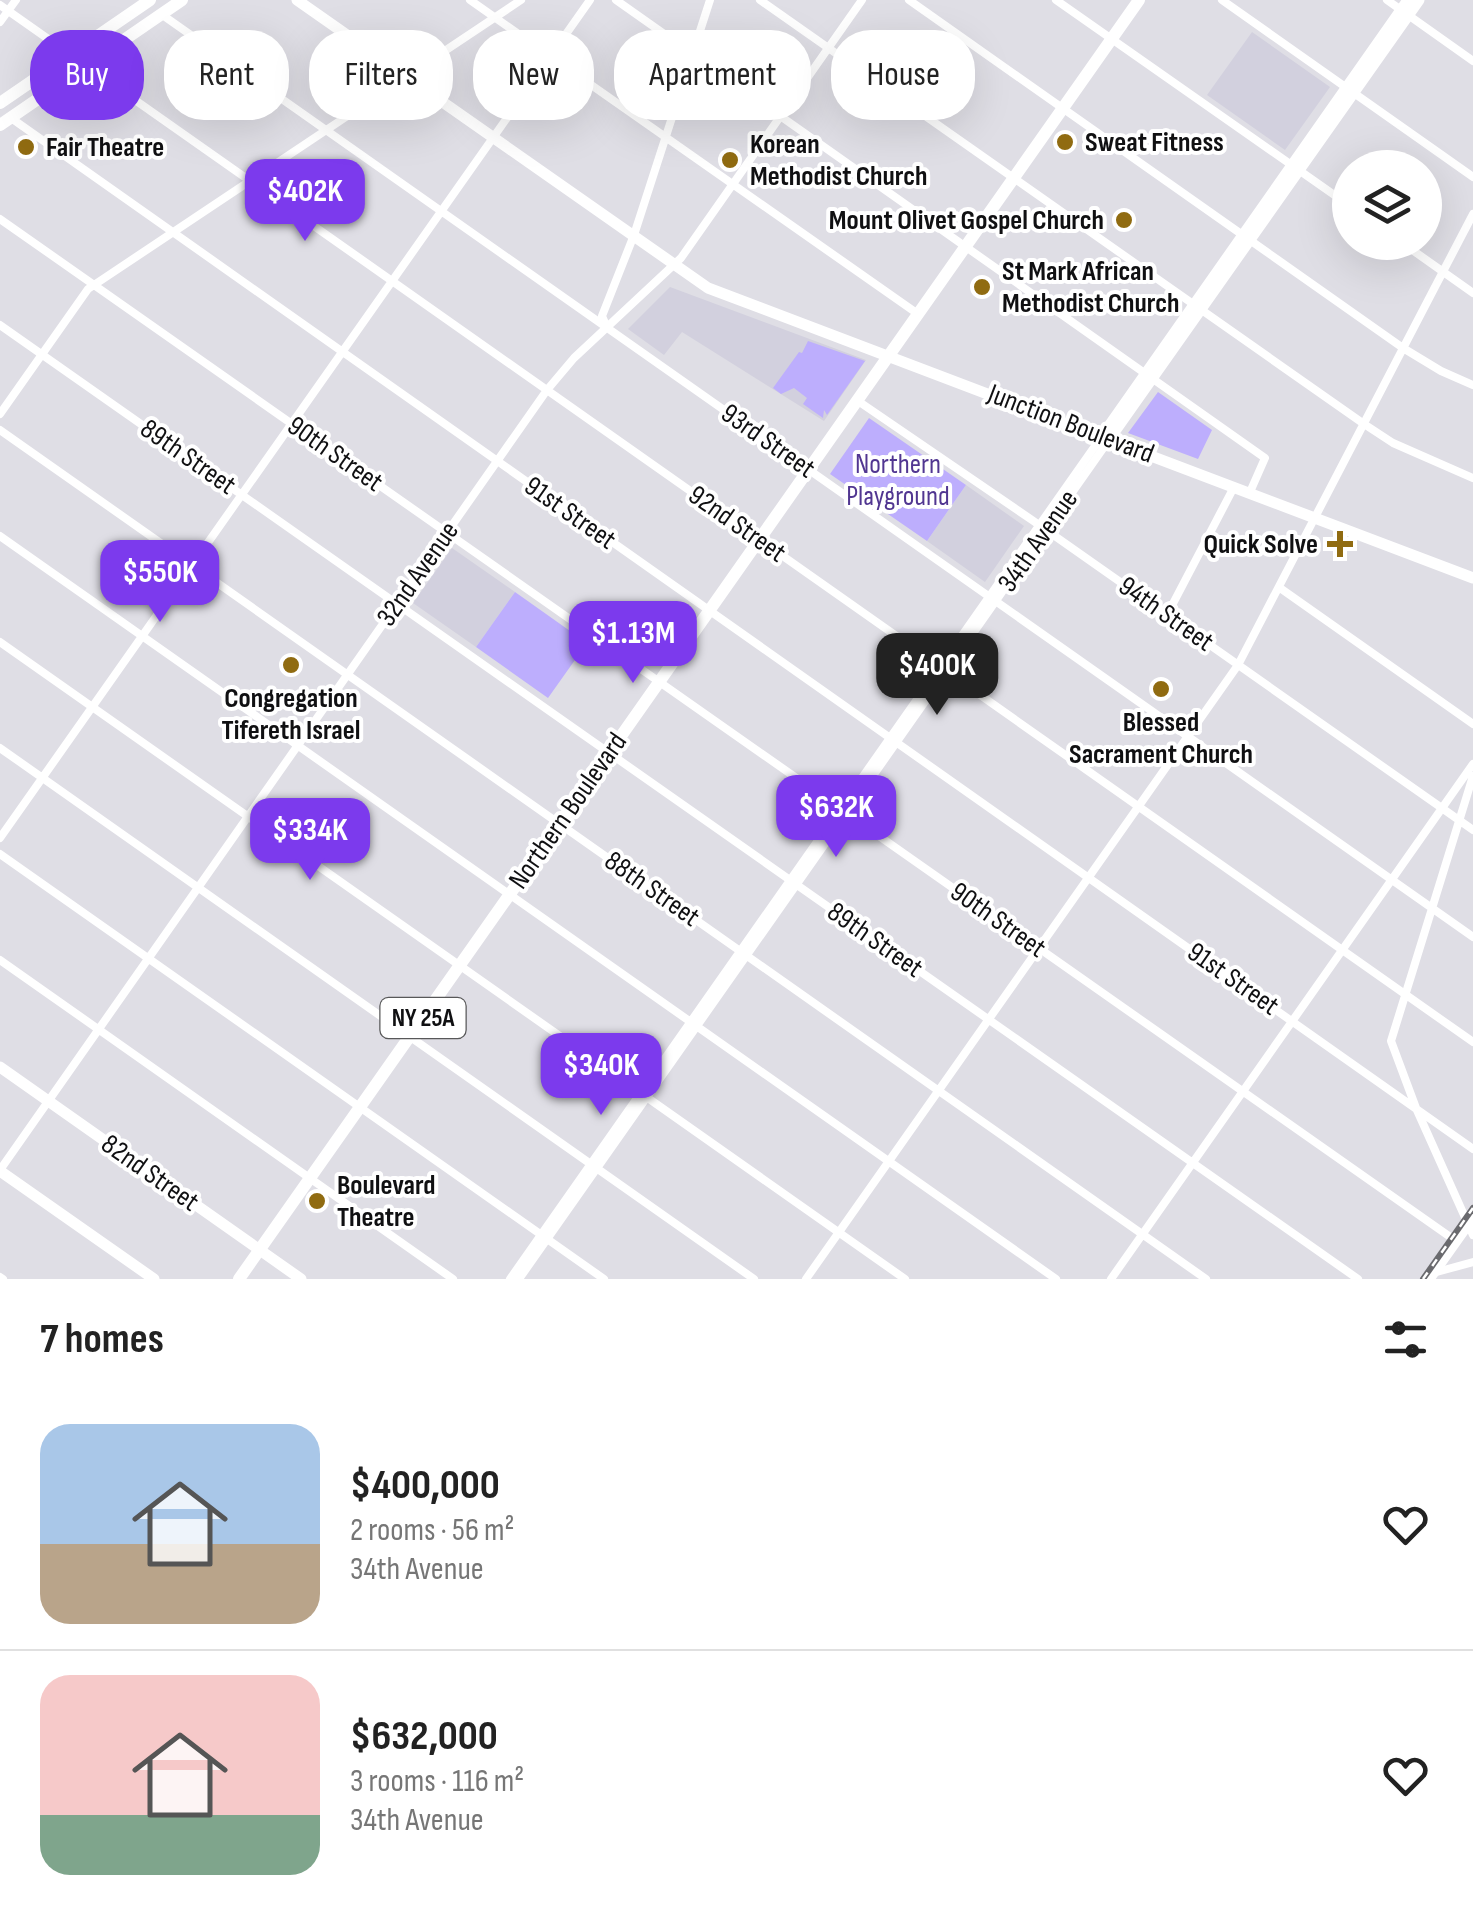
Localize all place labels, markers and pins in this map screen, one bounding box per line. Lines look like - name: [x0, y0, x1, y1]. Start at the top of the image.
- place label: Sweat Fitness: [1085, 126, 1224, 159]
- place label: Korean Methodist Church: [750, 128, 927, 193]
- place label: Fair Theatre: [46, 131, 164, 164]
- marker: Sweat Fitness: [1054, 131, 1076, 153]
- marker: Fair Theatre: [15, 136, 37, 158]
- marker: Korean Methodist Church: [719, 149, 741, 171]
- pin: $402K: [235, 159, 375, 244]
- place label: Mount Olivet Gospel Church: [829, 204, 1104, 237]
- marker: Mount Olivet Gospel Church: [1113, 209, 1135, 231]
- place label: St Mark African Methodist Church: [1002, 255, 1179, 320]
- marker: St Mark African Methodist Church: [971, 276, 993, 298]
- place label: Quick Solve: [1204, 528, 1318, 561]
- marker: Quick Solve: [1327, 531, 1353, 557]
- pin: $550K: [90, 540, 230, 625]
- pin: $1.13M: [552, 601, 714, 686]
- pin: $400K: [867, 633, 1007, 718]
- marker: Congregation Tifereth Israel: [280, 654, 302, 676]
- marker: Blessed Sacrament Church: [1150, 678, 1172, 700]
- place label: Congregation Tifereth Israel: [222, 682, 360, 747]
- place label: Blessed Sacrament Church: [1069, 706, 1253, 771]
- pin: $632K: [766, 775, 906, 860]
- pin: $334K: [240, 798, 380, 883]
- pin: $340K: [531, 1033, 671, 1118]
- place label: Boulevard Theatre: [337, 1169, 436, 1234]
- marker: Boulevard Theatre: [306, 1190, 328, 1212]

